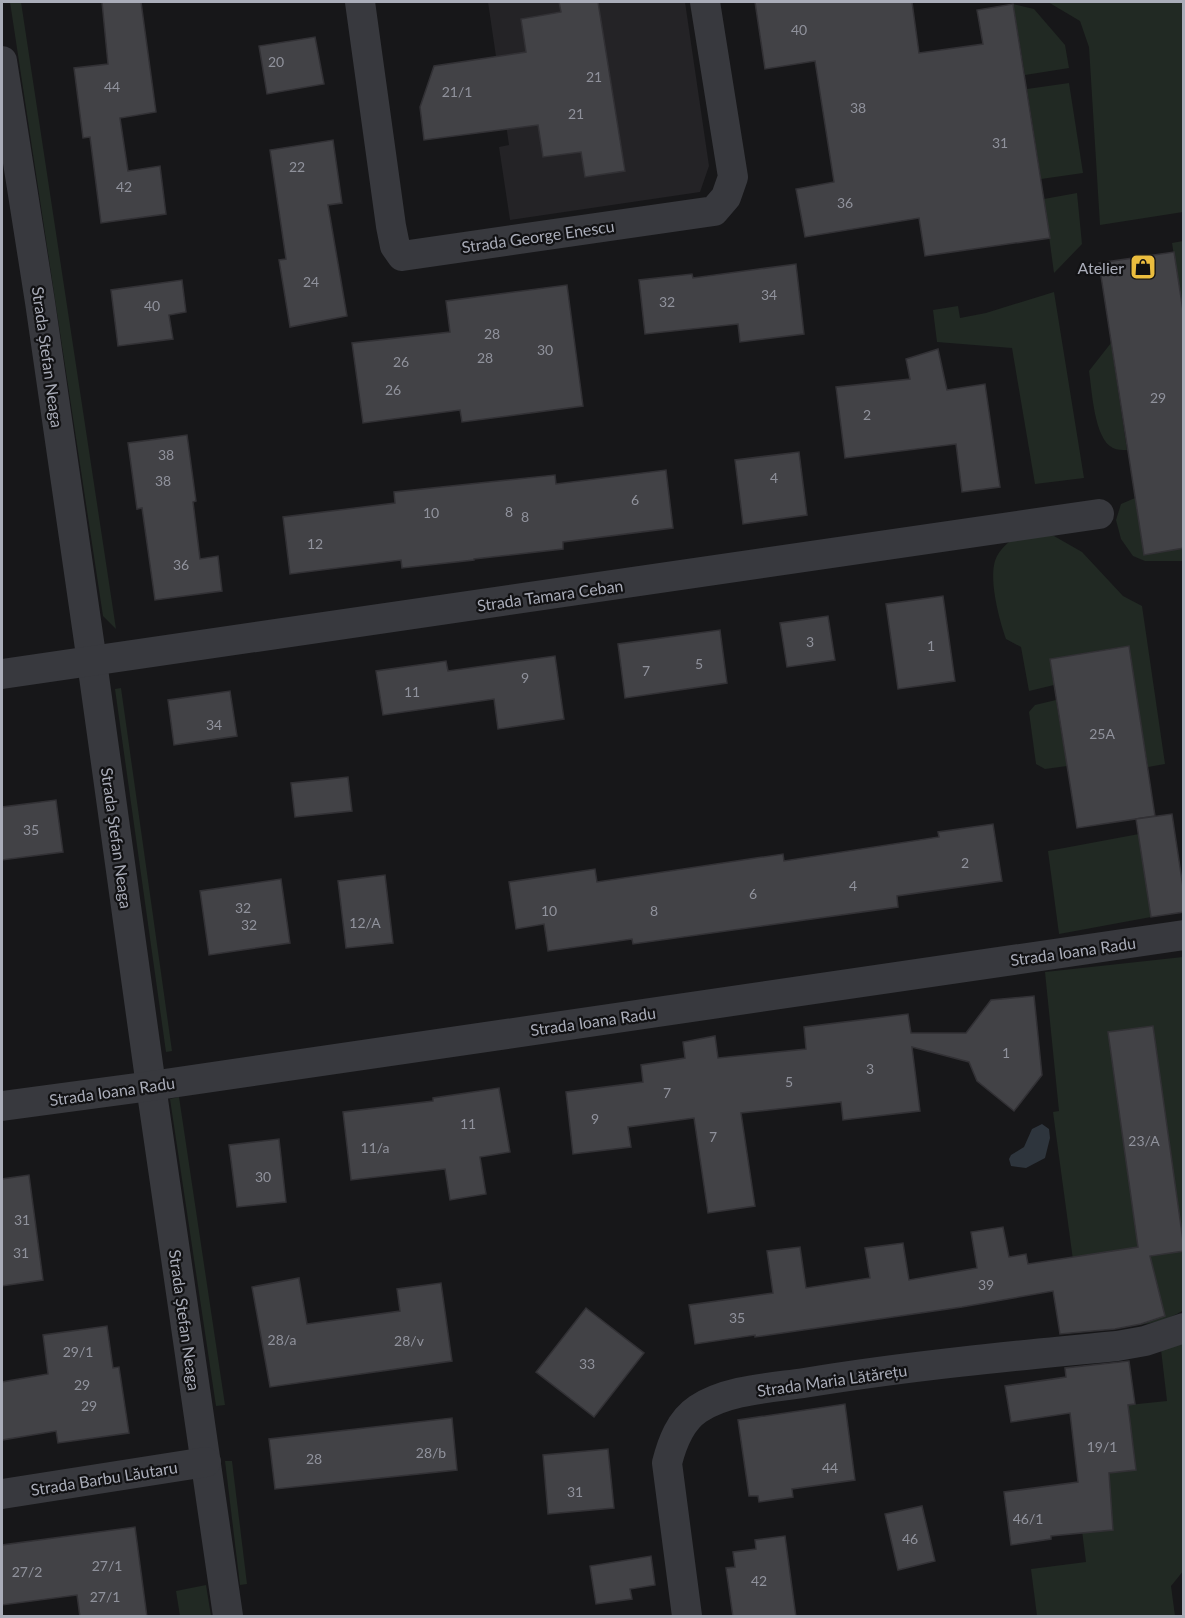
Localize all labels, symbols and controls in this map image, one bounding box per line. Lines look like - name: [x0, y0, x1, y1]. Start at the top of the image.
- house number: 40: [791, 21, 807, 38]
- house number: 20: [268, 53, 284, 70]
- house number: 21: [586, 68, 602, 85]
- house number: 44: [104, 78, 120, 95]
- house number: 21/1: [442, 83, 472, 100]
- house number: 38: [850, 99, 866, 116]
- house number: 21: [568, 105, 584, 122]
- house number: 31: [992, 134, 1008, 151]
- house number: 22: [289, 158, 305, 175]
- house number: 42: [116, 178, 132, 195]
- house number: 36: [837, 194, 853, 211]
- street label: Strada George Enescu: [460, 216, 616, 256]
- shop icon: Atelier: [1128, 252, 1158, 282]
- place label: Atelier: [1078, 258, 1124, 277]
- house number: 24: [303, 273, 319, 290]
- street label: Strada Ștefan Neaga: [29, 285, 67, 429]
- house number: 34: [761, 286, 777, 303]
- house number: 32: [659, 293, 675, 310]
- house number: 40: [144, 297, 160, 314]
- house number: 28: [484, 325, 500, 342]
- house number: 30: [537, 341, 553, 358]
- house number: 28: [477, 349, 493, 366]
- house number: 26: [393, 353, 409, 370]
- house number: 26: [385, 381, 401, 398]
- house number: 29: [1150, 389, 1166, 406]
- house number: 2: [863, 406, 871, 423]
- house number: 38: [158, 446, 174, 463]
- house number: 4: [770, 469, 778, 486]
- house number: 38: [155, 472, 171, 489]
- house number: 6: [631, 491, 639, 508]
- house number: 8: [505, 503, 513, 520]
- house number: 10: [423, 504, 439, 521]
- house number: 8: [521, 508, 529, 525]
- house number: 12: [307, 535, 323, 552]
- house number: 36: [173, 556, 189, 573]
- street label: Strada Tamara Ceban: [476, 575, 624, 615]
- house number: 3: [806, 633, 814, 650]
- house number: 1: [927, 637, 935, 654]
- house number: 5: [695, 655, 703, 672]
- house number: 7: [642, 662, 650, 679]
- house number: 9: [521, 669, 529, 686]
- house number: 11: [404, 683, 420, 700]
- house number: 34: [206, 716, 222, 733]
- house number: 25A: [1089, 725, 1115, 742]
- street label: Strada Ștefan Neaga: [98, 766, 136, 910]
- house number: 35: [23, 821, 39, 838]
- house number: 2: [961, 854, 969, 871]
- house number: 4: [849, 877, 857, 894]
- house number: 6: [749, 885, 757, 902]
- house number: 32: [235, 899, 251, 916]
- house number: 10: [541, 902, 557, 919]
- house number: 8: [650, 902, 658, 919]
- house number: 12/A: [349, 914, 381, 931]
- house number: 32: [241, 916, 257, 933]
- street label: Strada Ioana Radu: [1009, 933, 1137, 969]
- street label: Strada Ioana Radu: [529, 1003, 657, 1039]
- house number: 1: [1002, 1044, 1010, 1061]
- house number: 3: [866, 1060, 874, 1077]
- street label: Strada Ioana Radu: [48, 1073, 176, 1109]
- house number: 5: [785, 1073, 793, 1090]
- house number: 7: [663, 1084, 671, 1101]
- house number: 9: [591, 1110, 599, 1127]
- house number: 11: [460, 1115, 476, 1132]
- house number: 7: [709, 1128, 717, 1145]
- house number: 23/A: [1128, 1132, 1160, 1149]
- house number: 11/a: [361, 1139, 390, 1156]
- house number: 30: [255, 1168, 271, 1185]
- house number: 31: [14, 1211, 30, 1228]
- house number: 31: [13, 1244, 29, 1261]
- street label: Strada Ștefan Neaga: [166, 1248, 204, 1392]
- house number: 39: [978, 1276, 994, 1293]
- house number: 35: [729, 1309, 745, 1326]
- house number: 28/a: [268, 1331, 297, 1348]
- house number: 28/v: [394, 1332, 425, 1349]
- house number: 29/1: [63, 1343, 93, 1360]
- house number: 33: [579, 1355, 595, 1372]
- street label: Strada Maria Lătărețu: [756, 1360, 908, 1400]
- house number: 29: [74, 1376, 90, 1393]
- house number: 29: [81, 1397, 97, 1414]
- house number: 19/1: [1087, 1438, 1117, 1455]
- house number: 28/b: [416, 1444, 446, 1461]
- house number: 28: [306, 1450, 322, 1467]
- street label: Strada Barbu Lăutaru: [29, 1457, 179, 1499]
- house number: 44: [822, 1459, 838, 1476]
- house number: 31: [567, 1483, 583, 1500]
- house number: 46/1: [1013, 1510, 1043, 1527]
- house number: 46: [902, 1530, 918, 1547]
- house number: 27/1: [92, 1557, 122, 1574]
- house number: 27/2: [12, 1563, 42, 1580]
- house number: 42: [751, 1572, 767, 1589]
- house number: 27/1: [90, 1588, 120, 1605]

